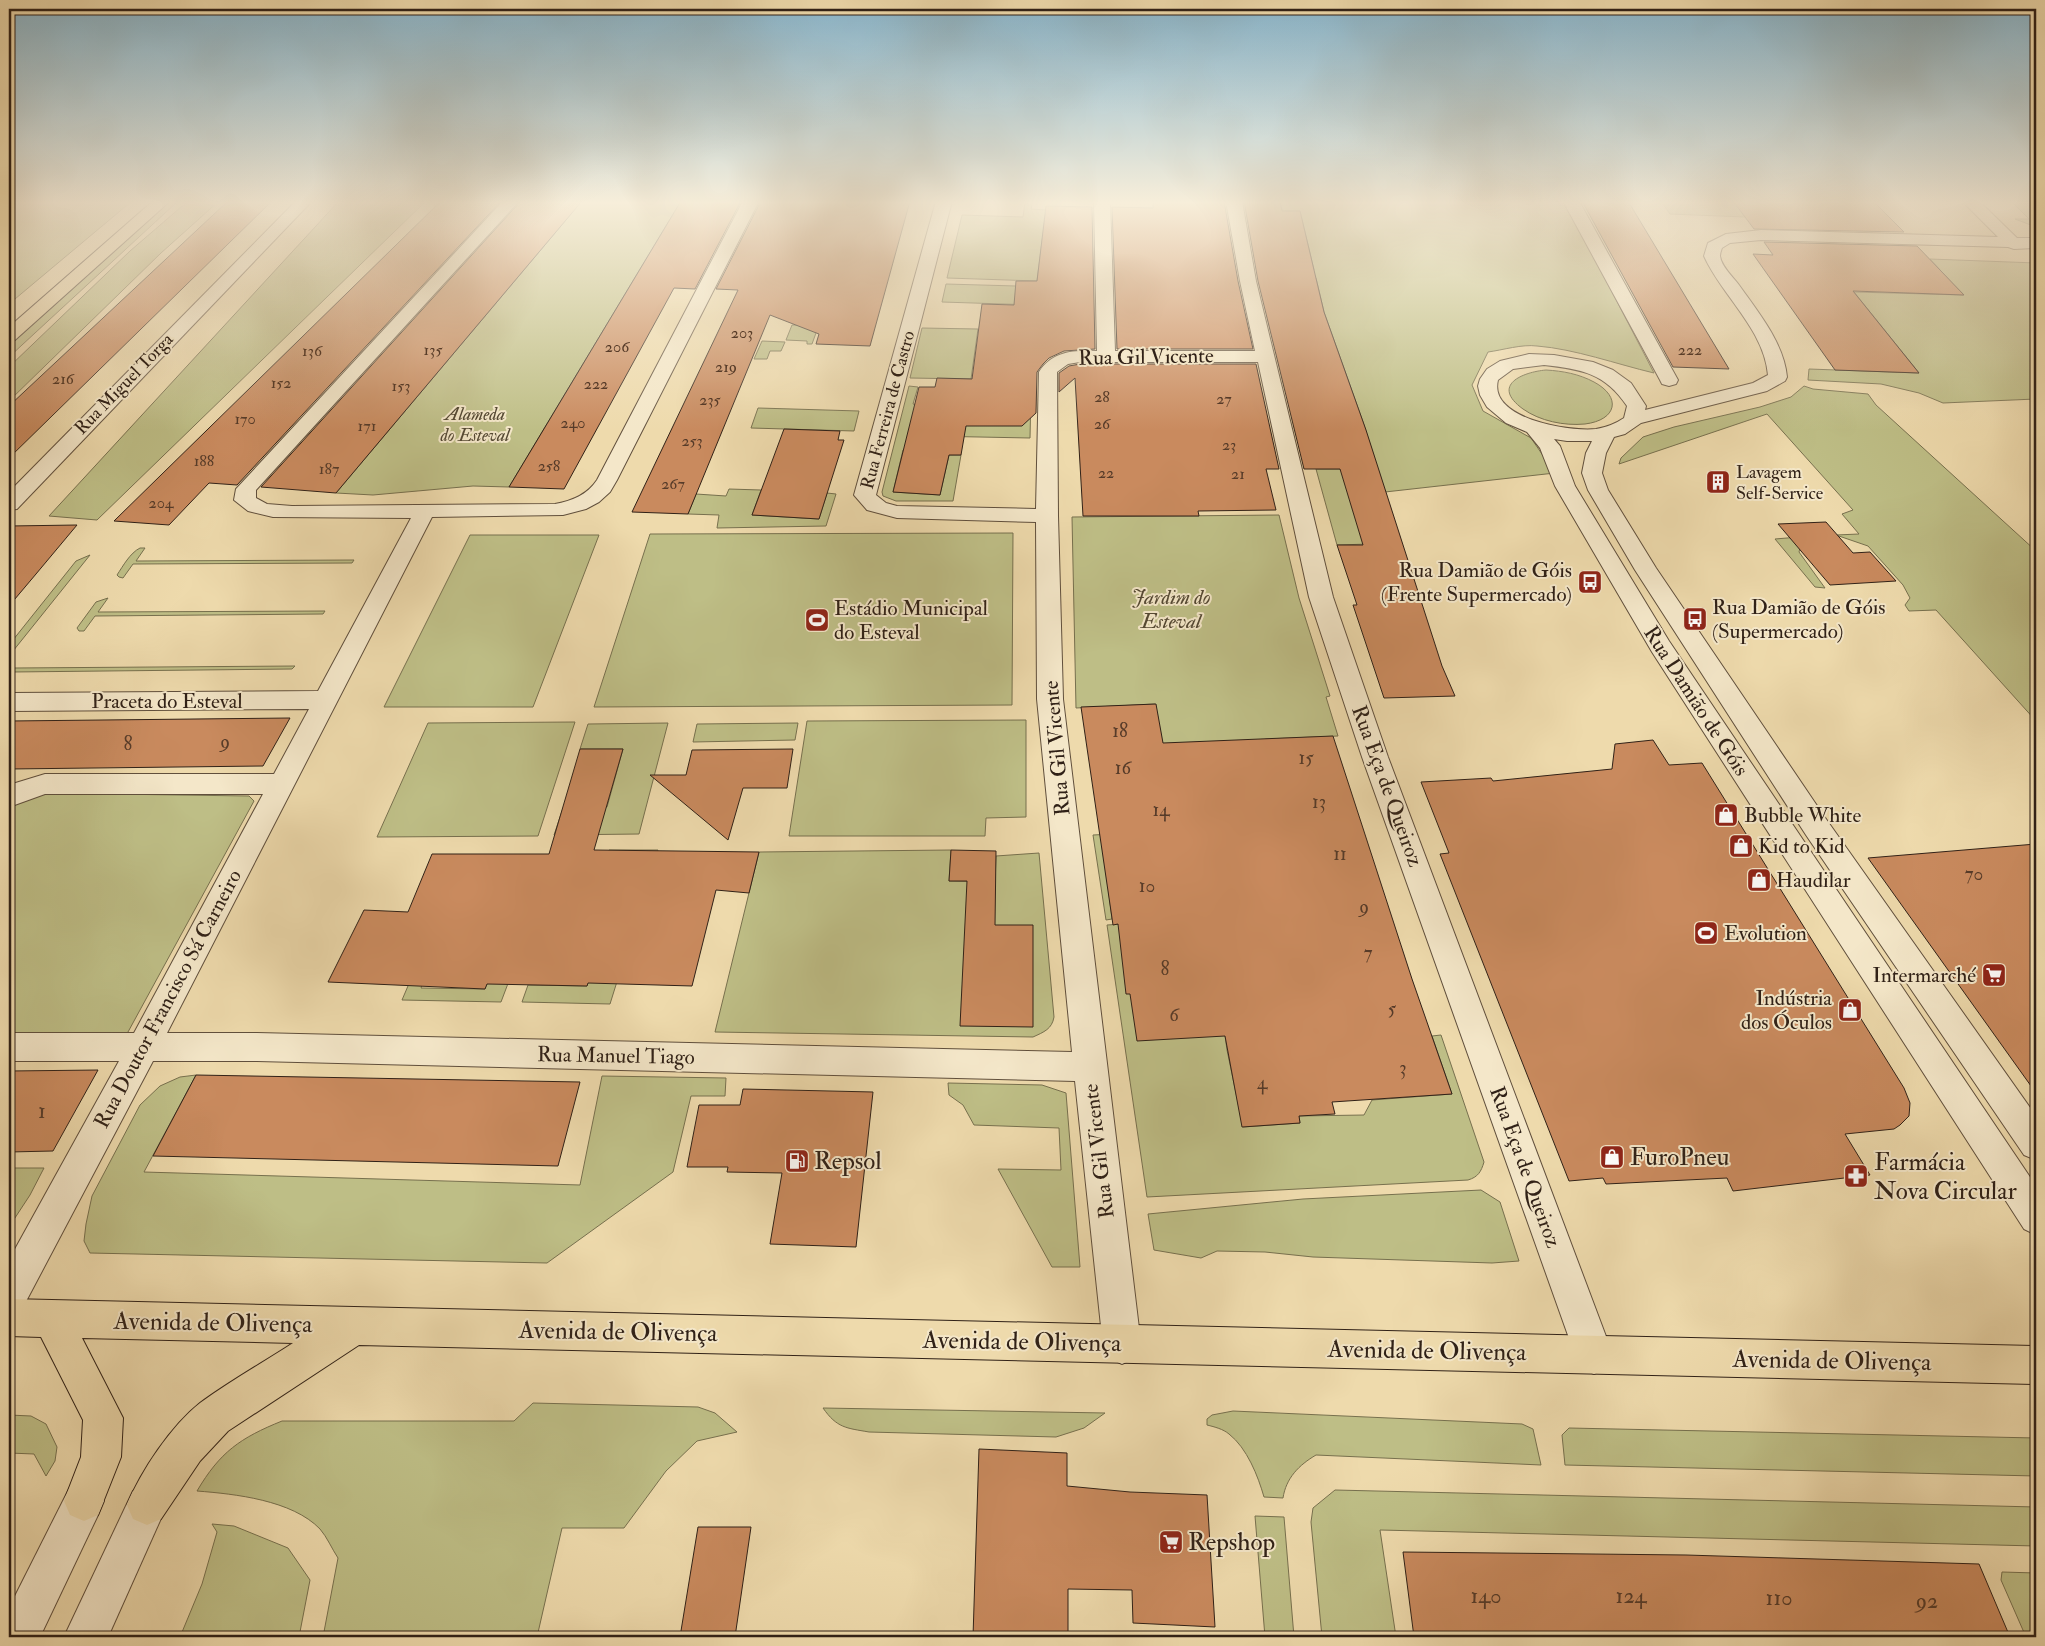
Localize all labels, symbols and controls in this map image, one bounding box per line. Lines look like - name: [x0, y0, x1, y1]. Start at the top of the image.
- house number: 203: [731, 323, 753, 343]
- street label: Rua Miguel Torga: [70, 328, 179, 440]
- street label: Rua Ferreira de Castro: [856, 328, 920, 492]
- house number: 206: [605, 337, 630, 357]
- house number: 135: [424, 340, 442, 360]
- house number: 222: [1678, 340, 1702, 360]
- house number: 136: [302, 341, 323, 361]
- street label: Rua Gil Vicente: [1078, 342, 1214, 372]
- house number: 219: [715, 357, 737, 377]
- house number: 216: [52, 369, 75, 389]
- house number: 152: [271, 373, 291, 393]
- house number: 222: [584, 374, 608, 394]
- house number: 153: [392, 376, 410, 396]
- house number: 28: [1094, 387, 1110, 407]
- house number: 27: [1216, 389, 1232, 409]
- house number: 235: [699, 390, 721, 410]
- park label: Alameda do Esteval: [439, 403, 511, 447]
- house number: 170: [234, 409, 256, 429]
- house number: 240: [561, 413, 585, 433]
- house number: 26: [1094, 414, 1111, 434]
- house number: 171: [358, 416, 376, 436]
- house number: 253: [681, 431, 703, 451]
- house number: 23: [1222, 435, 1236, 455]
- house number: 188: [194, 451, 215, 471]
- house number: 258: [538, 456, 561, 476]
- house number: 187: [319, 459, 340, 479]
- place label: Lavagem Self-Service: [1736, 461, 1824, 505]
- house number: 22: [1098, 463, 1114, 483]
- house number: 21: [1231, 464, 1245, 484]
- building icon: Lavagem Self-Service: [1705, 469, 1731, 495]
- house number: 267: [661, 474, 685, 494]
- house number: 204: [149, 493, 175, 513]
- place label: Rua Damião de Góis (Frente Supermercado): [1381, 557, 1572, 608]
- bus stop icon: Rua Damião de Góis (Frente Supermercado): [1577, 569, 1603, 595]
- park label: Jardim do Esteval: [1131, 584, 1211, 635]
- place label: Rua Damião de Góis (Supermercado): [1712, 594, 1886, 645]
- place label: Estádio Municipal do Esteval: [834, 595, 989, 646]
- bus stop icon: Rua Damião de Góis (Supermercado): [1682, 606, 1708, 632]
- sports icon: Estádio Municipal do Esteval: [804, 607, 830, 633]
- street label: Rua Damião de Góis: [1637, 621, 1755, 781]
- street label: Rua Gil Vicente: [1038, 679, 1076, 817]
- street label: Praceta do Esteval: [91, 688, 243, 715]
- street label: Rua Eça de Queiroz: [1345, 702, 1429, 870]
- house number: 18: [1112, 719, 1128, 743]
- house number: 9: [218, 730, 230, 754]
- house number: 8: [124, 732, 133, 756]
- house number: 15: [1298, 746, 1314, 770]
- house number: 16: [1115, 756, 1133, 780]
- house number: 13: [1312, 790, 1326, 814]
- house number: 14: [1152, 798, 1170, 822]
- shop icon: Bubble White: [1713, 802, 1739, 828]
- place label: Bubble White: [1744, 802, 1861, 829]
- shop icon: Kid to Kid: [1728, 833, 1754, 859]
- place label: Kid to Kid: [1758, 833, 1845, 860]
- house number: 11: [1333, 842, 1347, 866]
- house number: 70: [1965, 862, 1983, 886]
- street label: Rua Doutor Francisco Sá Carneiro: [88, 865, 248, 1133]
- shop icon: Haudilar: [1746, 867, 1772, 893]
- place label: Haudilar: [1776, 867, 1851, 894]
- house number: 10: [1139, 874, 1155, 898]
- house number: 9: [1357, 895, 1369, 919]
- sports icon: Evolution: [1693, 920, 1719, 946]
- place label: Evolution: [1724, 920, 1807, 947]
- house number: 7: [1364, 941, 1373, 965]
- house number: 8: [1161, 957, 1170, 981]
- place label: Intermarché: [1872, 962, 1976, 989]
- supermarket icon: Intermarché: [1981, 962, 2007, 988]
- place label: Indústria dos Óculos: [1741, 985, 1832, 1036]
- house number: 5: [1388, 997, 1397, 1021]
- shop icon: Indústria dos Óculos: [1837, 997, 1863, 1023]
- house number: 6: [1169, 1003, 1180, 1027]
- street label: Rua Manuel Tiago: [537, 1041, 695, 1071]
- house number: 3: [1399, 1056, 1407, 1080]
- house number: 4: [1257, 1071, 1268, 1095]
- street label: Rua Gil Vicente: [1077, 1082, 1121, 1220]
- street label: Rua Eça de Queiroz: [1483, 1083, 1567, 1251]
- house number: 1: [38, 1097, 46, 1125]
- place label: FuroPneu: [1630, 1142, 1730, 1173]
- shop icon: FuroPneu: [1599, 1144, 1625, 1170]
- place label: Repsol: [814, 1146, 882, 1177]
- place label: Farmácia Nova Circular: [1874, 1147, 2018, 1207]
- fuel station icon: Repsol: [784, 1148, 810, 1174]
- pharmacy icon: Farmácia Nova Circular: [1843, 1163, 1869, 1189]
- street label: Avenida de Olivença: [112, 1306, 313, 1340]
- street label: Avenida de Olivença: [517, 1315, 718, 1349]
- street label: Avenida de Olivença: [921, 1325, 1122, 1359]
- street label: Avenida de Olivença: [1326, 1334, 1527, 1368]
- street label: Avenida de Olivença: [1731, 1344, 1932, 1378]
- place label: Repshop: [1188, 1527, 1275, 1558]
- supermarket icon: Repshop: [1158, 1529, 1184, 1555]
- house number: 140: [1471, 1582, 1502, 1610]
- house number: 124: [1616, 1582, 1648, 1610]
- house number: 110: [1766, 1584, 1792, 1612]
- house number: 92: [1914, 1587, 1938, 1615]

